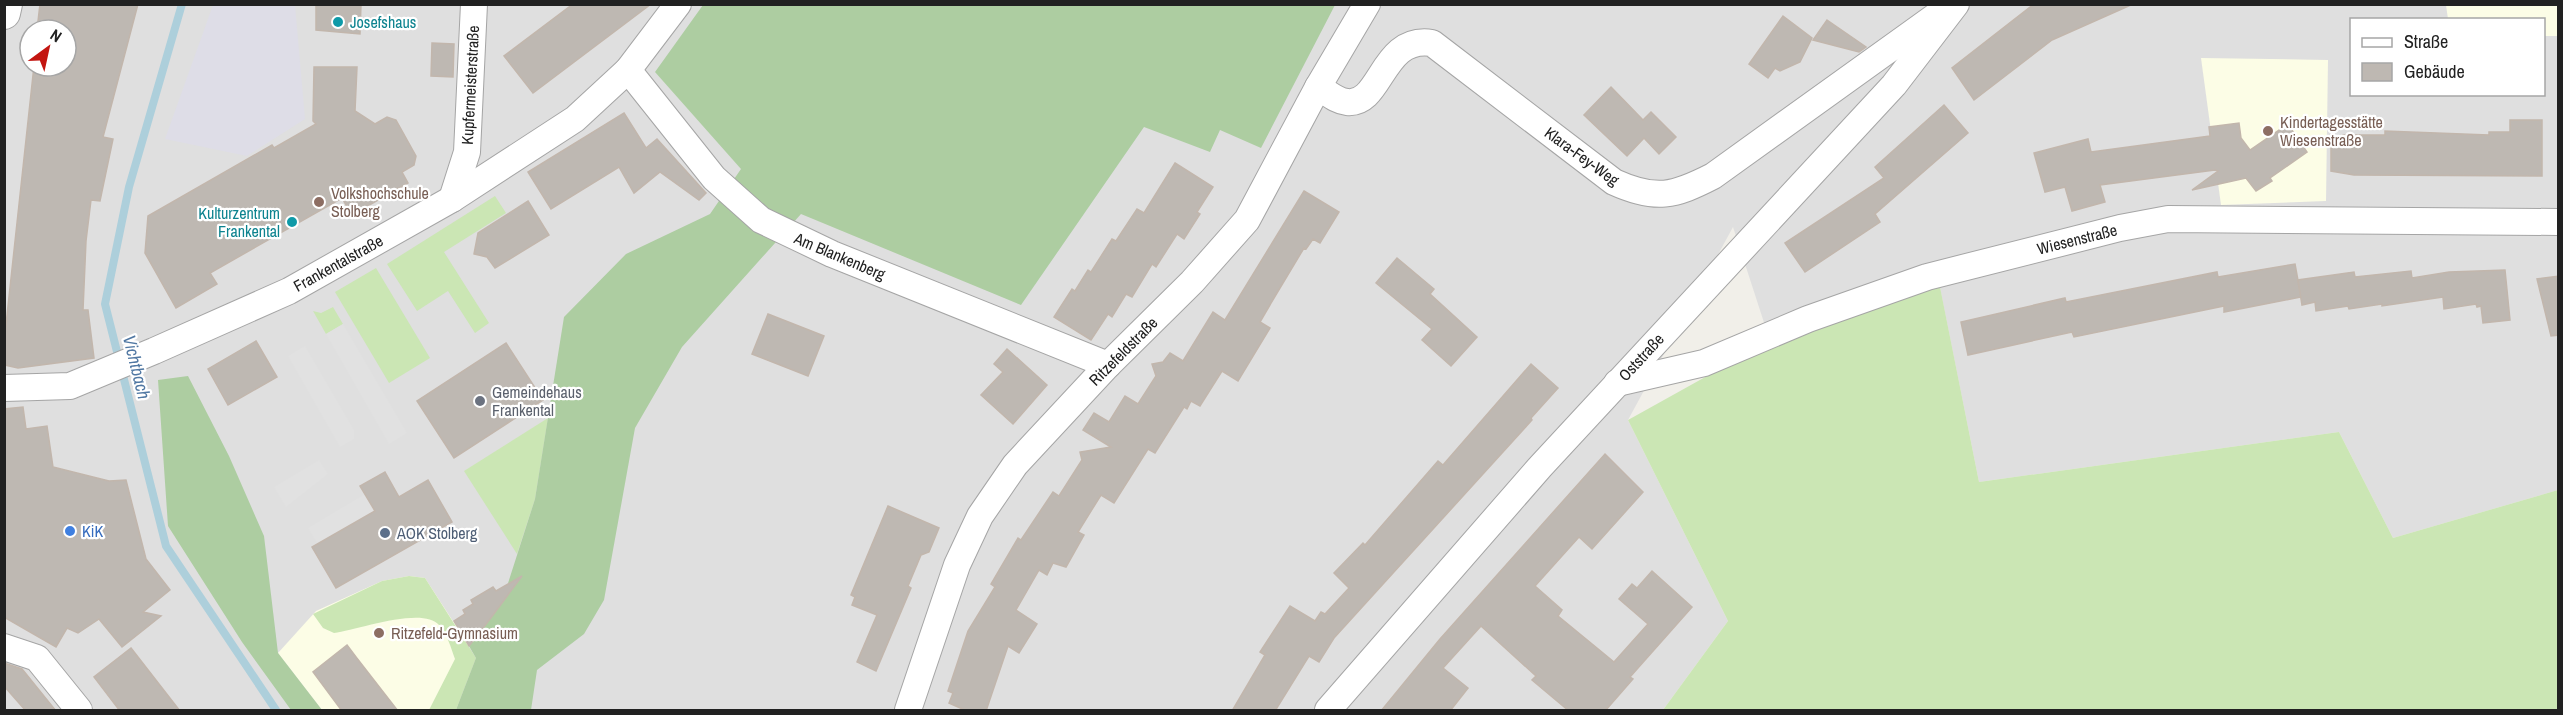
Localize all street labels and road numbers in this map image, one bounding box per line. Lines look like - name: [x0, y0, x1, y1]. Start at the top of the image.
- street label: Kupfermeisterstraße: [456, 25, 484, 145]
- street label: Klara-Fey-Weg: [1540, 121, 1624, 191]
- street label: Wiesenstraße: [2035, 218, 2119, 260]
- street label: Am Blankenberg: [790, 227, 890, 285]
- street label: Frankentalstraße: [289, 229, 387, 297]
- street label: Ritzefeldstraße: [1084, 312, 1162, 390]
- street label: Oststraße: [1613, 328, 1669, 386]

